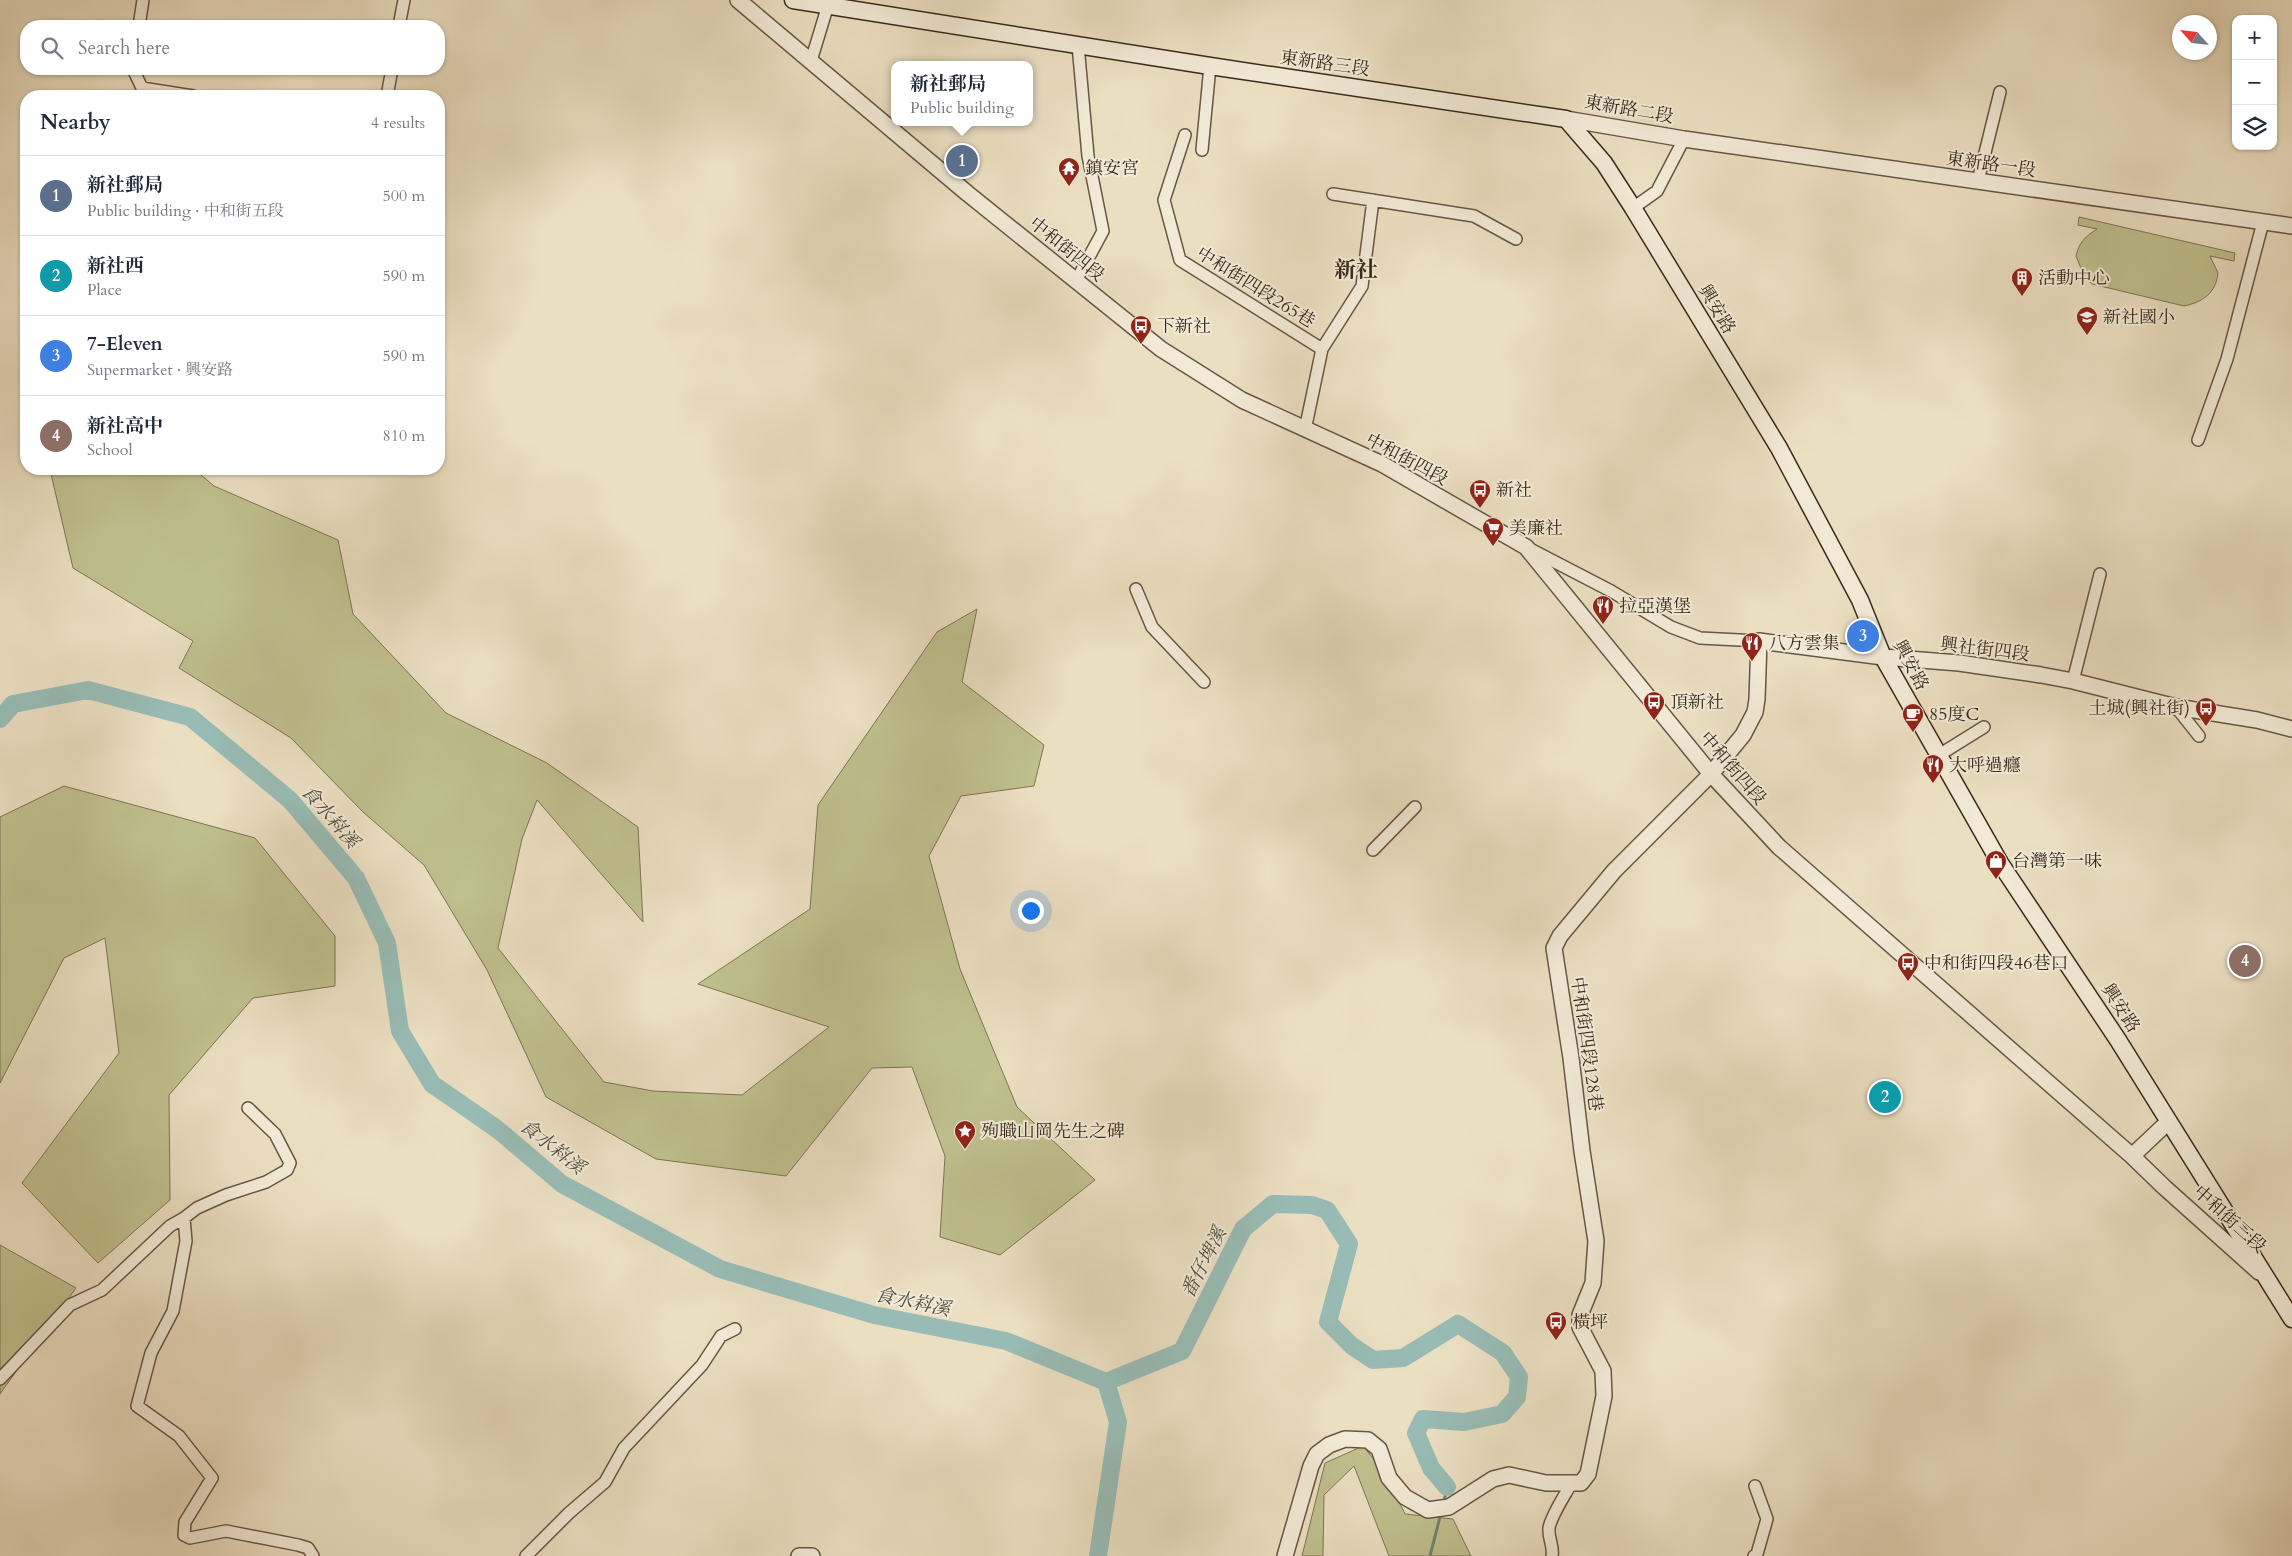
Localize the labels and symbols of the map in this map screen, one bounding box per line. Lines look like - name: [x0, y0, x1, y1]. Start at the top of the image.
- north arrow: [2172, 15, 2217, 60]
- street label: 東新路三段: [1279, 45, 1371, 82]
- street label: 東新路二段: [1582, 89, 1675, 130]
- pin: 1: [946, 142, 978, 180]
- street label: 東新路一段: [1945, 146, 2037, 183]
- temple icon: 鎮安宮: [1057, 156, 1081, 187]
- place label: 鎮安宮: [1085, 156, 1139, 181]
- street label: 中和街四段: [1024, 211, 1110, 287]
- street label: 中和街四段265巷: [1192, 241, 1320, 334]
- district label: 新社: [1334, 255, 1378, 285]
- building icon: 活動中心: [2010, 266, 2034, 297]
- place label: 活動中心: [2038, 266, 2110, 291]
- street label: 興安路: [1692, 280, 1741, 339]
- school or university icon: 新社國小: [2075, 305, 2099, 336]
- place label: 新社國小: [2103, 305, 2175, 330]
- bus stop icon: 下新社: [1129, 314, 1153, 345]
- place label: 下新社: [1157, 314, 1211, 339]
- street label: 中和街四段: [1361, 427, 1452, 492]
- bus stop icon: 新社: [1468, 478, 1492, 509]
- place label: 新社: [1496, 478, 1532, 503]
- supermarket icon: 美廉社: [1481, 516, 1505, 547]
- place label: 美廉社: [1509, 516, 1563, 541]
- restaurant icon: 拉亞漢堡: [1591, 594, 1615, 625]
- place label: 拉亞漢堡: [1619, 594, 1691, 619]
- pin: 3: [1847, 617, 1879, 655]
- restaurant icon: 八方雲集: [1740, 631, 1764, 662]
- place label: 八方雲集: [1768, 631, 1840, 656]
- street label: 興社街四段: [1939, 632, 2031, 667]
- street label: 興安路: [1887, 636, 1934, 695]
- bus stop icon: 頂新社: [1642, 690, 1666, 721]
- place label: 頂新社: [1670, 690, 1724, 715]
- place label: 土城(興社街): [2089, 696, 2190, 721]
- bus stop icon: 土城(興社街): [2194, 696, 2218, 727]
- cafe icon: 85度C: [1901, 702, 1925, 733]
- place label: 85度C: [1929, 702, 1979, 727]
- street label: 中和街四段: [1694, 726, 1772, 810]
- restaurant icon: 大呼過癮: [1921, 753, 1945, 784]
- place label: 大呼過癮: [1949, 753, 2021, 778]
- water label: 食水嵙溪: [295, 779, 366, 855]
- shop icon: 台灣第一味: [1984, 849, 2008, 880]
- place label: 台灣第一味: [2012, 849, 2102, 874]
- your location: [1018, 898, 1044, 924]
- pin: 4: [2229, 942, 2261, 980]
- bus stop icon: 中和街四段46巷口: [1896, 951, 1920, 982]
- place label: 中和街四段46巷口: [1924, 951, 2068, 976]
- street label: 中和街四段128巷: [1565, 975, 1608, 1113]
- street label: 興安路: [2095, 979, 2146, 1038]
- pin: 2: [1869, 1078, 1901, 1116]
- water label: 食水嵙溪: [514, 1113, 592, 1182]
- place icon: 殉職山岡先生之碑: [953, 1119, 977, 1150]
- place label: 殉職山岡先生之碑: [981, 1119, 1125, 1144]
- street label: 中和街三段: [2188, 1180, 2271, 1259]
- water label: 番仔埤溪: [1175, 1221, 1234, 1302]
- water label: 食水嵙溪: [873, 1281, 955, 1323]
- bus stop icon: 橫坪: [1544, 1310, 1568, 1341]
- place label: 橫坪: [1572, 1310, 1608, 1335]

